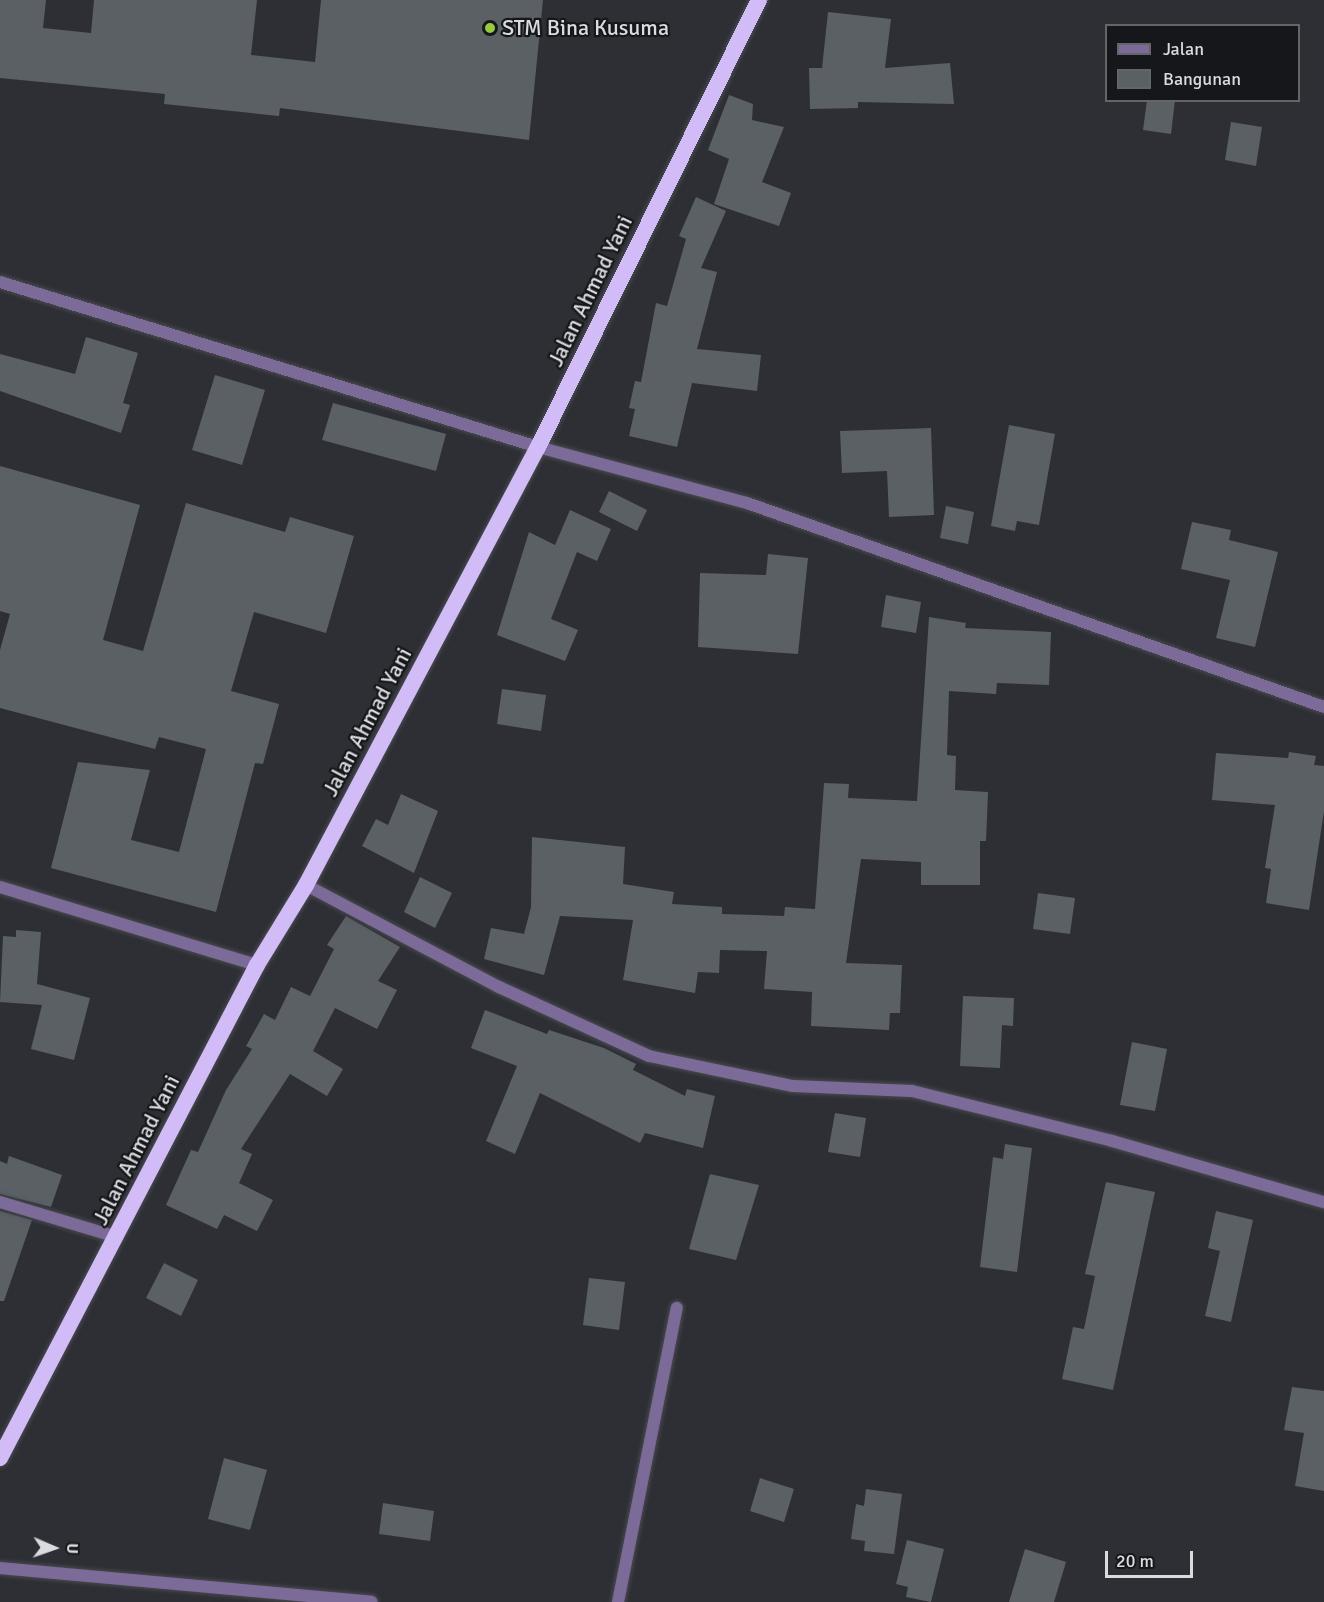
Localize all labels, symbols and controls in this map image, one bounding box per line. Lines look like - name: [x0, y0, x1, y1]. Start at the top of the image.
- place label: STM Bina Kusuma: [502, 15, 669, 41]
- marker: STM Bina Kusuma: [483, 21, 497, 35]
- legend: [1105, 24, 1300, 102]
- text: Jalan: [1163, 38, 1204, 60]
- text: Bangunan: [1163, 68, 1241, 90]
- street label: Jalan Ahmad Yani: [542, 211, 638, 371]
- street label: Jalan Ahmad Yani: [317, 643, 417, 801]
- street label: Jalan Ahmad Yani: [87, 1071, 185, 1229]
- north arrow: [24, 1518, 84, 1578]
- scale bar: [1108, 1539, 1196, 1577]
- text: U: [62, 1543, 82, 1554]
- text: 20 m: [1116, 1550, 1154, 1572]

